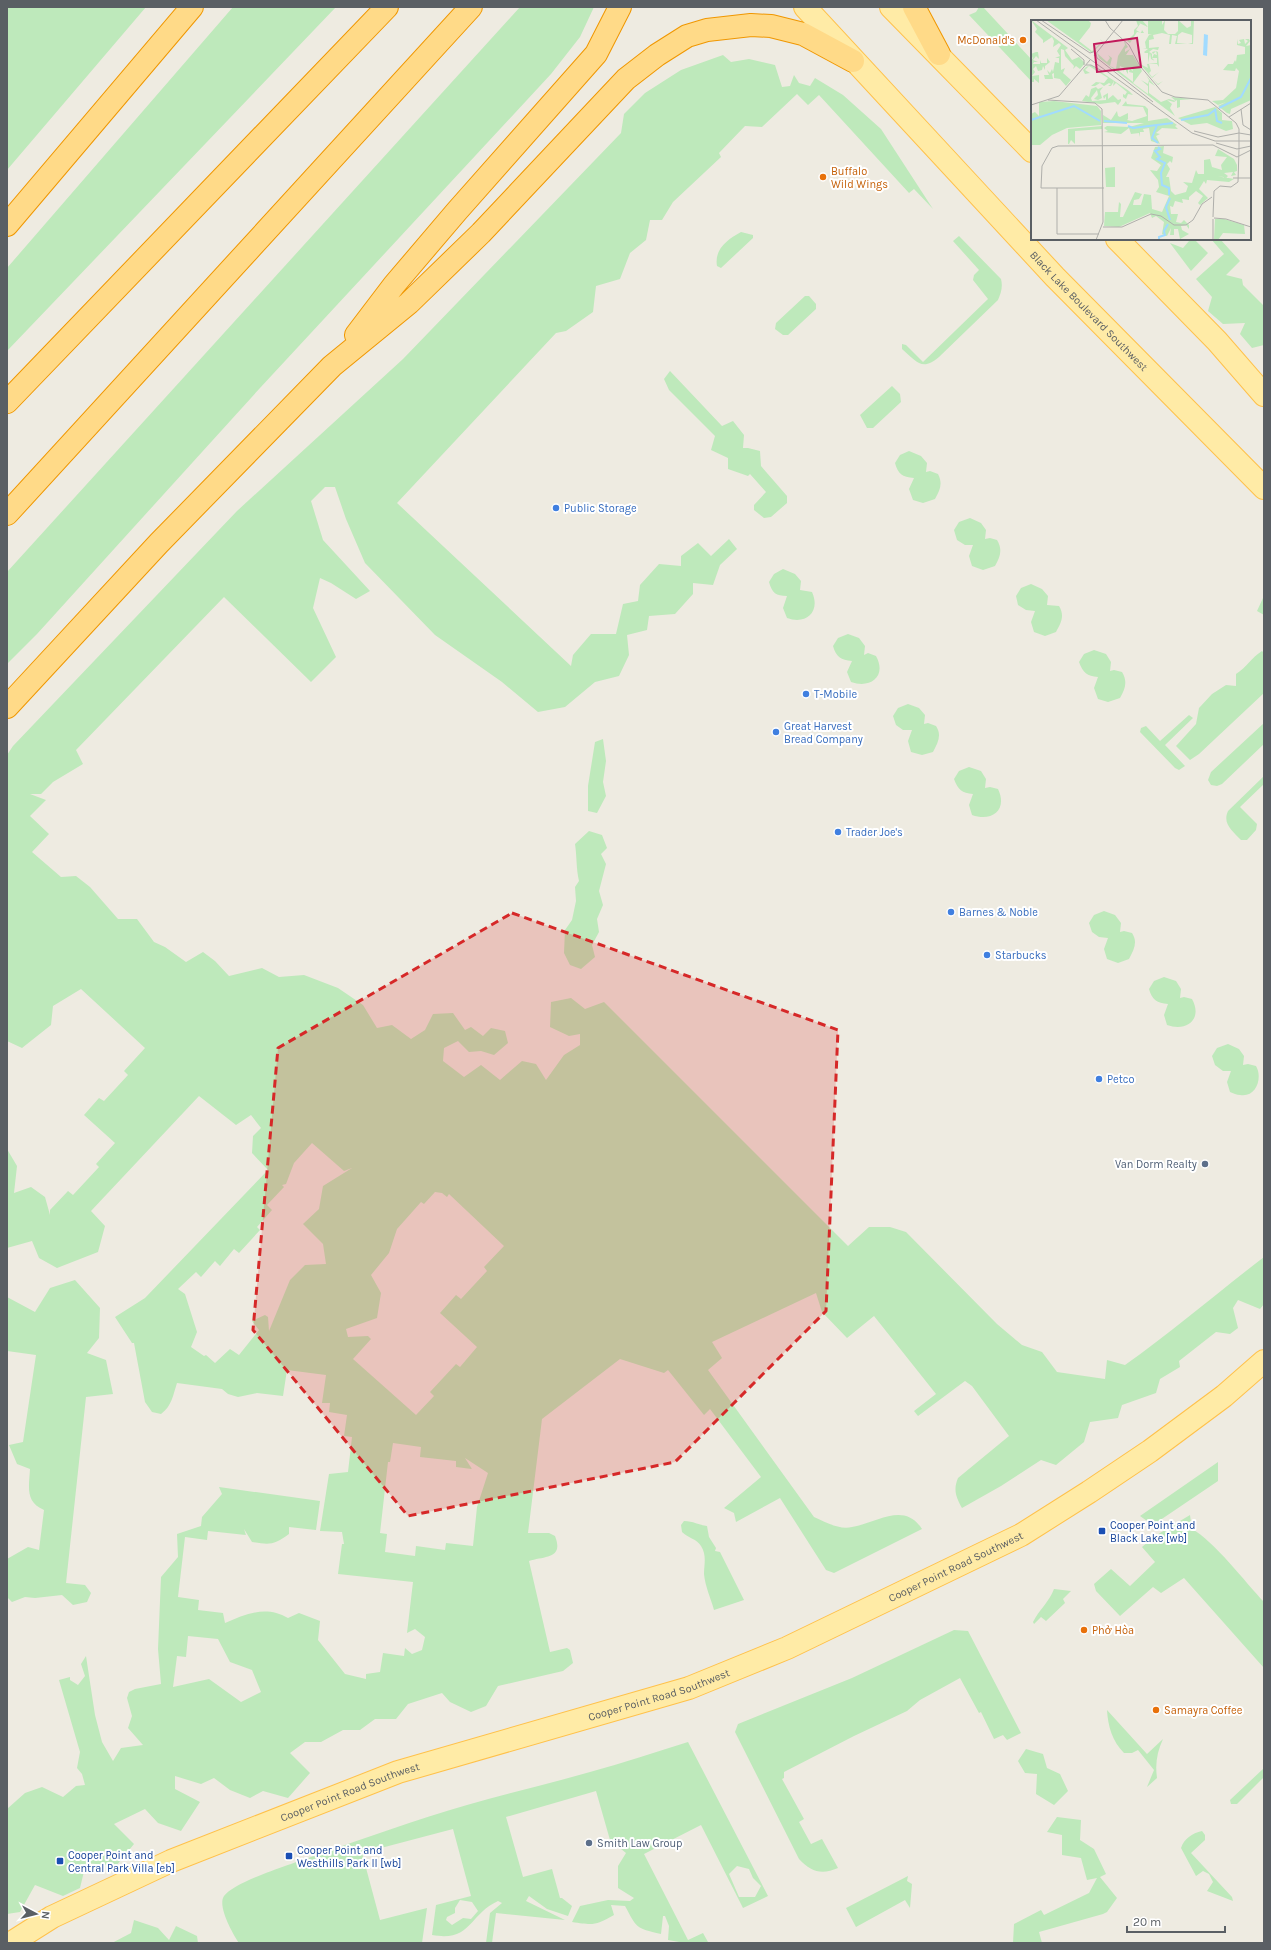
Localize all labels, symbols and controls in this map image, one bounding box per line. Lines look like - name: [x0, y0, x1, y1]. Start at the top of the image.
- inset map: [1031, 20, 1251, 240]
- place label: McDonald's: [957, 34, 1015, 47]
- marker: McDonald's: [1018, 35, 1028, 45]
- place label: Buffalo Wild Wings: [831, 165, 888, 191]
- marker: Buffalo Wild Wings: [818, 172, 828, 182]
- street label: Black Lake Boulevard Southwest: [1027, 248, 1150, 374]
- place label: Public Storage: [564, 502, 637, 515]
- marker: Public Storage: [551, 503, 561, 513]
- place label: T-Mobile: [814, 688, 858, 701]
- marker: T-Mobile: [801, 689, 811, 699]
- place label: Great Harvest Bread Company: [784, 720, 863, 746]
- marker: Great Harvest Bread Company: [771, 727, 781, 737]
- place label: Trader Joe's: [846, 826, 903, 839]
- marker: Trader Joe's: [833, 827, 843, 837]
- place label: Barnes & Noble: [959, 906, 1038, 919]
- marker: Barnes & Noble: [946, 907, 956, 917]
- place label: Starbucks: [995, 949, 1047, 962]
- marker: Starbucks: [982, 950, 992, 960]
- place label: Petco: [1107, 1073, 1135, 1086]
- marker: Petco: [1094, 1074, 1104, 1084]
- place label: Van Dorm Realty: [1115, 1158, 1197, 1171]
- marker: Van Dorm Realty: [1200, 1159, 1210, 1169]
- place label: Cooper Point and Black Lake [wb]: [1110, 1519, 1195, 1545]
- marker: Cooper Point and Black Lake [wb]: [1097, 1526, 1107, 1536]
- street label: Cooper Point Road Southwest: [887, 1529, 1025, 1605]
- place label: Phở Hòa: [1092, 1624, 1134, 1637]
- marker: Phở Hòa: [1079, 1625, 1089, 1635]
- street label: Cooper Point Road Southwest: [587, 1666, 732, 1724]
- place label: Samayra Coffee: [1164, 1704, 1243, 1717]
- marker: Samayra Coffee: [1151, 1705, 1161, 1715]
- street label: Cooper Point Road Southwest: [279, 1760, 421, 1824]
- place label: Smith Law Group: [597, 1837, 683, 1850]
- marker: Smith Law Group: [584, 1838, 594, 1848]
- place label: Cooper Point and Westhills Park II [wb]: [297, 1844, 401, 1870]
- place label: Cooper Point and Central Park Villa [eb]: [68, 1849, 175, 1875]
- marker: Cooper Point and Westhills Park II [wb]: [284, 1851, 294, 1861]
- marker: Cooper Point and Central Park Villa [eb]: [55, 1856, 65, 1866]
- north arrow: [16, 1894, 56, 1934]
- scale bar: [1127, 1908, 1225, 1934]
- text: N: [38, 1910, 52, 1920]
- text: 20 m: [1133, 1915, 1161, 1929]

